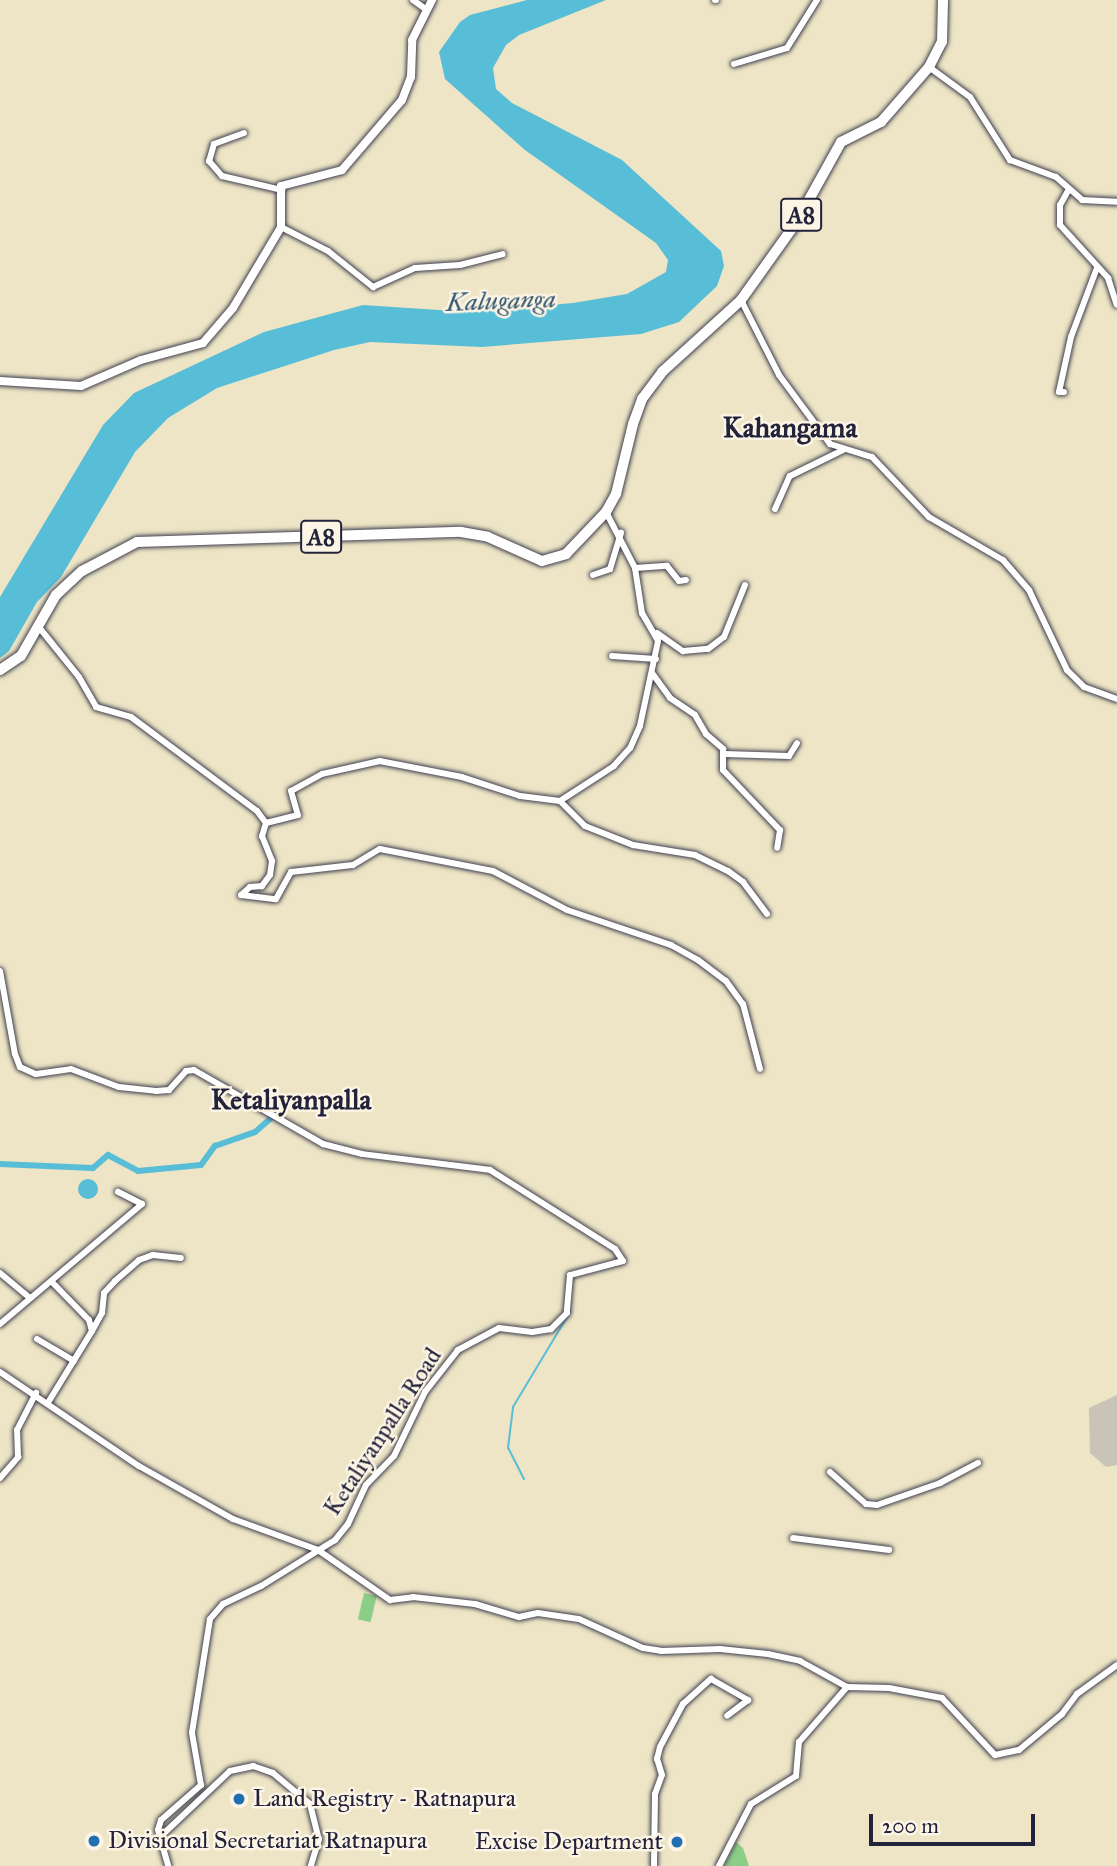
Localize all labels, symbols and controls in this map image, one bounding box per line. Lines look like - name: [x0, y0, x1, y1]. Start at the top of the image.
- road number: A8: [780, 196, 822, 234]
- water label: Kaluganga: [446, 283, 556, 319]
- district label: Kahangama: [723, 411, 857, 445]
- road number: A8: [300, 517, 342, 556]
- district label: Ketaliyanpalla: [211, 1083, 371, 1117]
- street label: Ketaliyanpalla Road: [318, 1343, 448, 1521]
- place label: Land Registry - Ratnapura: [253, 1785, 516, 1813]
- marker: Land Registry - Ratnapura: [231, 1791, 247, 1807]
- scale bar: [872, 1800, 1038, 1844]
- text: 200 m: [882, 1813, 939, 1839]
- place label: Divisional Secretariat Ratnapura: [108, 1827, 427, 1855]
- place label: Excise Department: [475, 1828, 663, 1856]
- marker: Divisional Secretariat Ratnapura: [86, 1833, 102, 1849]
- marker: Excise Department: [669, 1834, 685, 1850]

